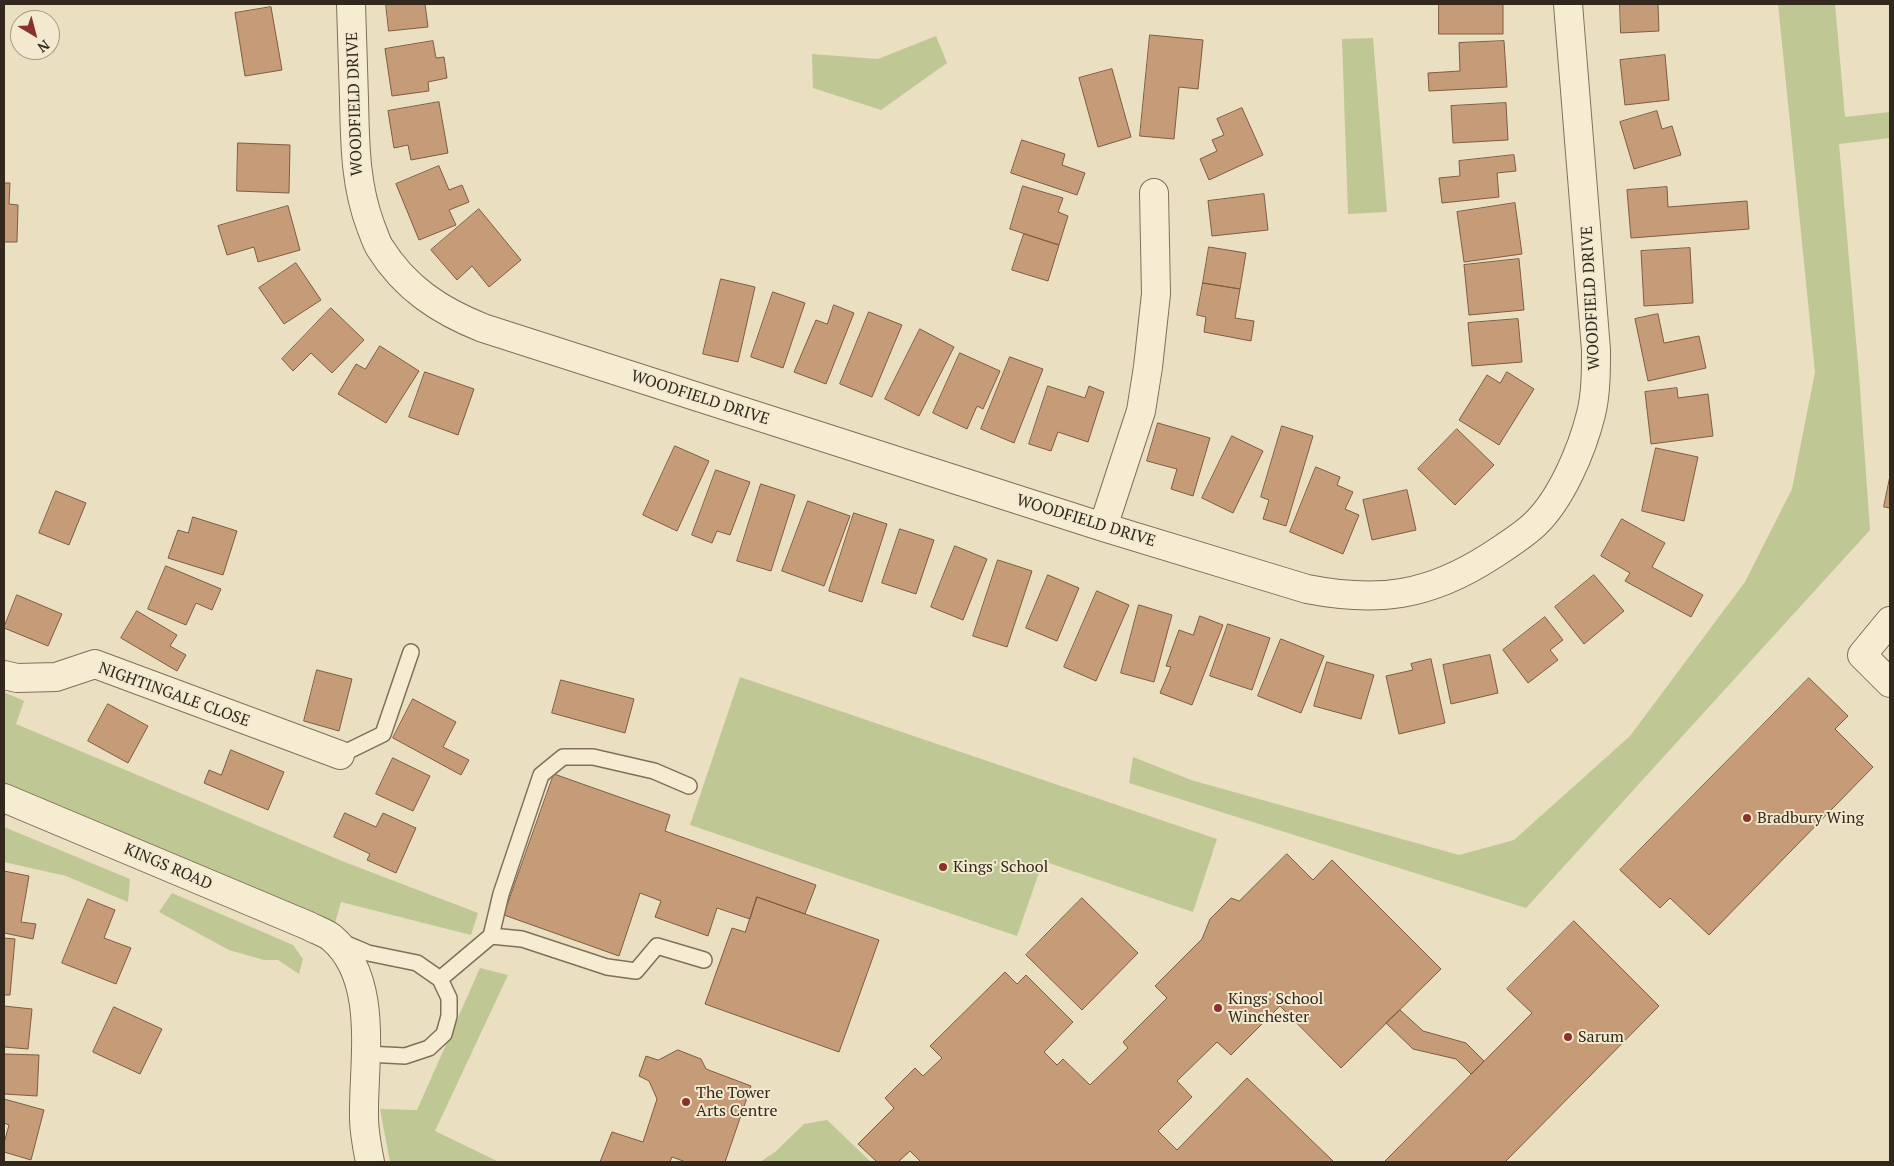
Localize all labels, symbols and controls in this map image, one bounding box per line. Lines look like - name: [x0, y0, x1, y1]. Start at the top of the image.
- north arrow: [10, 10, 60, 60]
- street label: WOODFIELD DRIVE: [343, 31, 367, 177]
- text: N: [34, 36, 54, 57]
- street label: WOODFIELD DRIVE: [1578, 225, 1604, 371]
- street label: WOODFIELD DRIVE: [628, 367, 772, 429]
- street label: WOODFIELD DRIVE: [1014, 491, 1158, 551]
- street label: NIGHTINGALE CLOSE: [96, 659, 252, 731]
- place label: Bradbury Wing: [1757, 808, 1864, 828]
- marker: Bradbury Wing: [1741, 812, 1753, 824]
- street label: KINGS ROAD: [121, 840, 215, 894]
- place label: Kings' School: [953, 857, 1048, 877]
- marker: Kings' School: [937, 861, 949, 873]
- place label: Kings' School Winchester: [1228, 989, 1323, 1027]
- marker: Kings' School Winchester: [1212, 1002, 1224, 1014]
- place label: Sarum: [1578, 1027, 1624, 1047]
- marker: Sarum: [1562, 1031, 1574, 1043]
- place label: The Tower Arts Centre: [696, 1083, 777, 1121]
- marker: The Tower Arts Centre: [680, 1096, 692, 1108]

